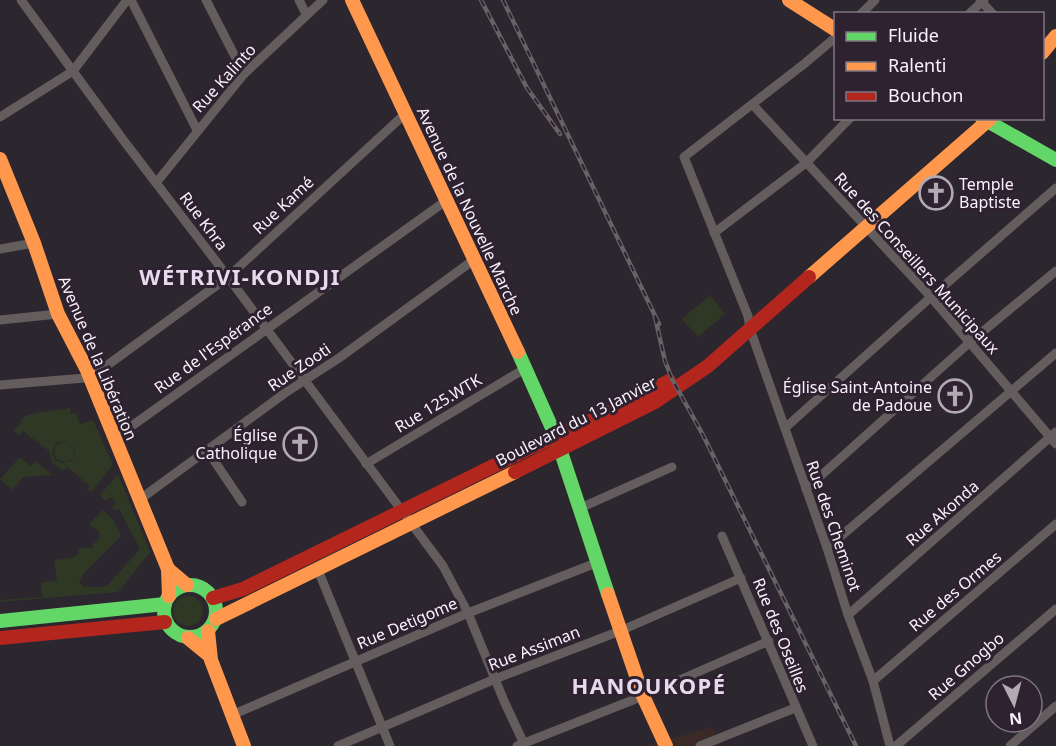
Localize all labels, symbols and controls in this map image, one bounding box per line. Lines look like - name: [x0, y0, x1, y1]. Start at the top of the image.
- legend: [834, 12, 1044, 120]
- text: Fluide: [888, 23, 939, 47]
- street label: Rue Kalinto: [187, 39, 261, 117]
- text: Ralenti: [888, 53, 946, 77]
- text: Bouchon: [888, 83, 964, 107]
- street label: Avenue de la Nouvelle Marche: [412, 103, 528, 319]
- street label: Rue des Conseillers Municipaux: [829, 167, 1005, 359]
- street label: Rue Kamé: [248, 171, 318, 239]
- place label: Temple Baptiste: [959, 173, 1021, 213]
- church icon: Temple Baptiste: [918, 175, 954, 211]
- street label: Rue Khra: [175, 187, 233, 255]
- district label: WÉTRIVI-KONDJI: [139, 261, 341, 291]
- street label: Avenue de la Libération: [53, 272, 143, 444]
- street label: Rue de l'Espérance: [149, 298, 277, 398]
- street label: Rue Zooti: [263, 338, 335, 396]
- street label: Rue 125.WTK: [391, 368, 486, 438]
- street label: Boulevard du 13 Janvier: [492, 371, 660, 471]
- place label: Église Saint-Antoine de Padoue: [783, 376, 932, 416]
- church icon: Église Saint-Antoine de Padoue: [937, 378, 973, 414]
- place label: Église Catholique: [196, 424, 277, 464]
- church icon: Église Catholique: [282, 426, 318, 462]
- street label: Rue des Cheminot: [801, 458, 867, 595]
- street label: Rue Akonda: [901, 475, 983, 551]
- street label: Rue des Ormes: [904, 546, 1006, 636]
- street label: Rue des Oseilles: [748, 574, 814, 696]
- street label: Rue Detigome: [353, 592, 461, 654]
- street label: Rue Assiman: [485, 620, 583, 676]
- street label: Rue Gnogbo: [923, 627, 1009, 705]
- district label: HANOUKOPÉ: [571, 670, 727, 700]
- north arrow: [984, 674, 1044, 734]
- text: N: [1008, 707, 1023, 731]

